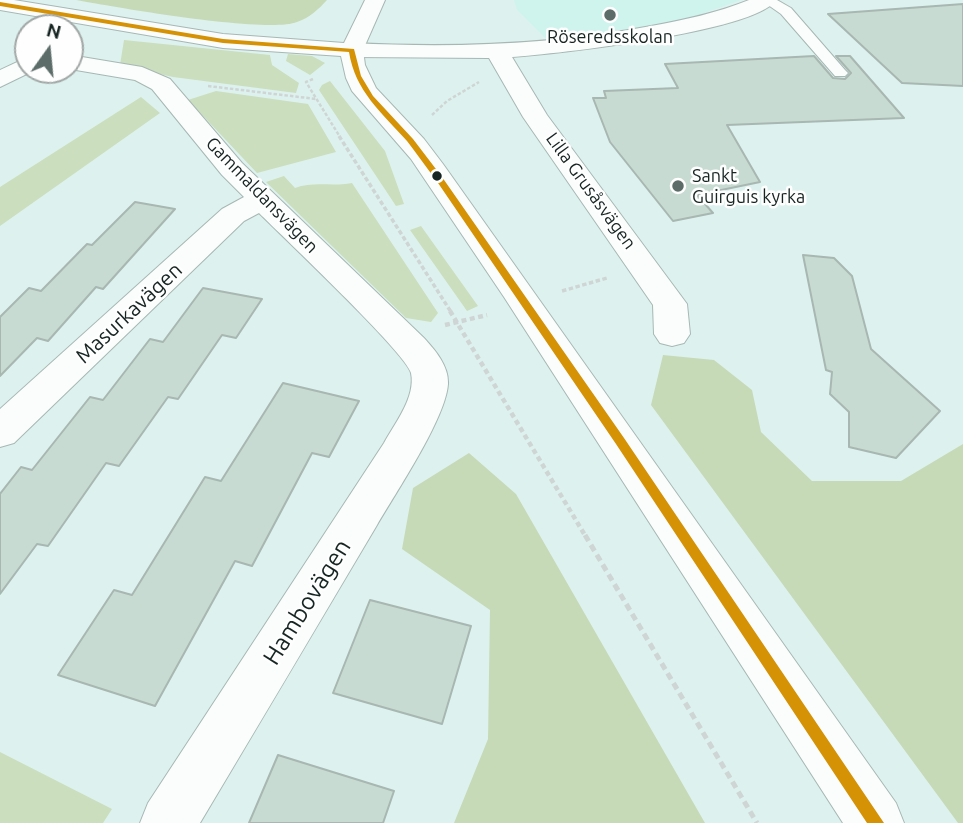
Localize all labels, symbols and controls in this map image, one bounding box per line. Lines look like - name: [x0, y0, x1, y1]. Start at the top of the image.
- marker: Röseredsskolan: [602, 7, 618, 23]
- north arrow: [14, 14, 84, 84]
- text: N: [44, 18, 64, 43]
- place label: Röseredsskolan: [547, 26, 673, 48]
- street label: Lilla Grusåsvägen: [541, 128, 641, 254]
- street label: Gammaldansvägen: [201, 133, 323, 257]
- place label: Sankt Guirguis kyrka: [692, 165, 805, 208]
- unlabelled marker: [430, 169, 444, 183]
- marker: Sankt Guirguis kyrka: [670, 178, 686, 194]
- street label: Masurkavägen: [71, 257, 187, 369]
- street label: Hambovägen: [257, 534, 357, 670]

